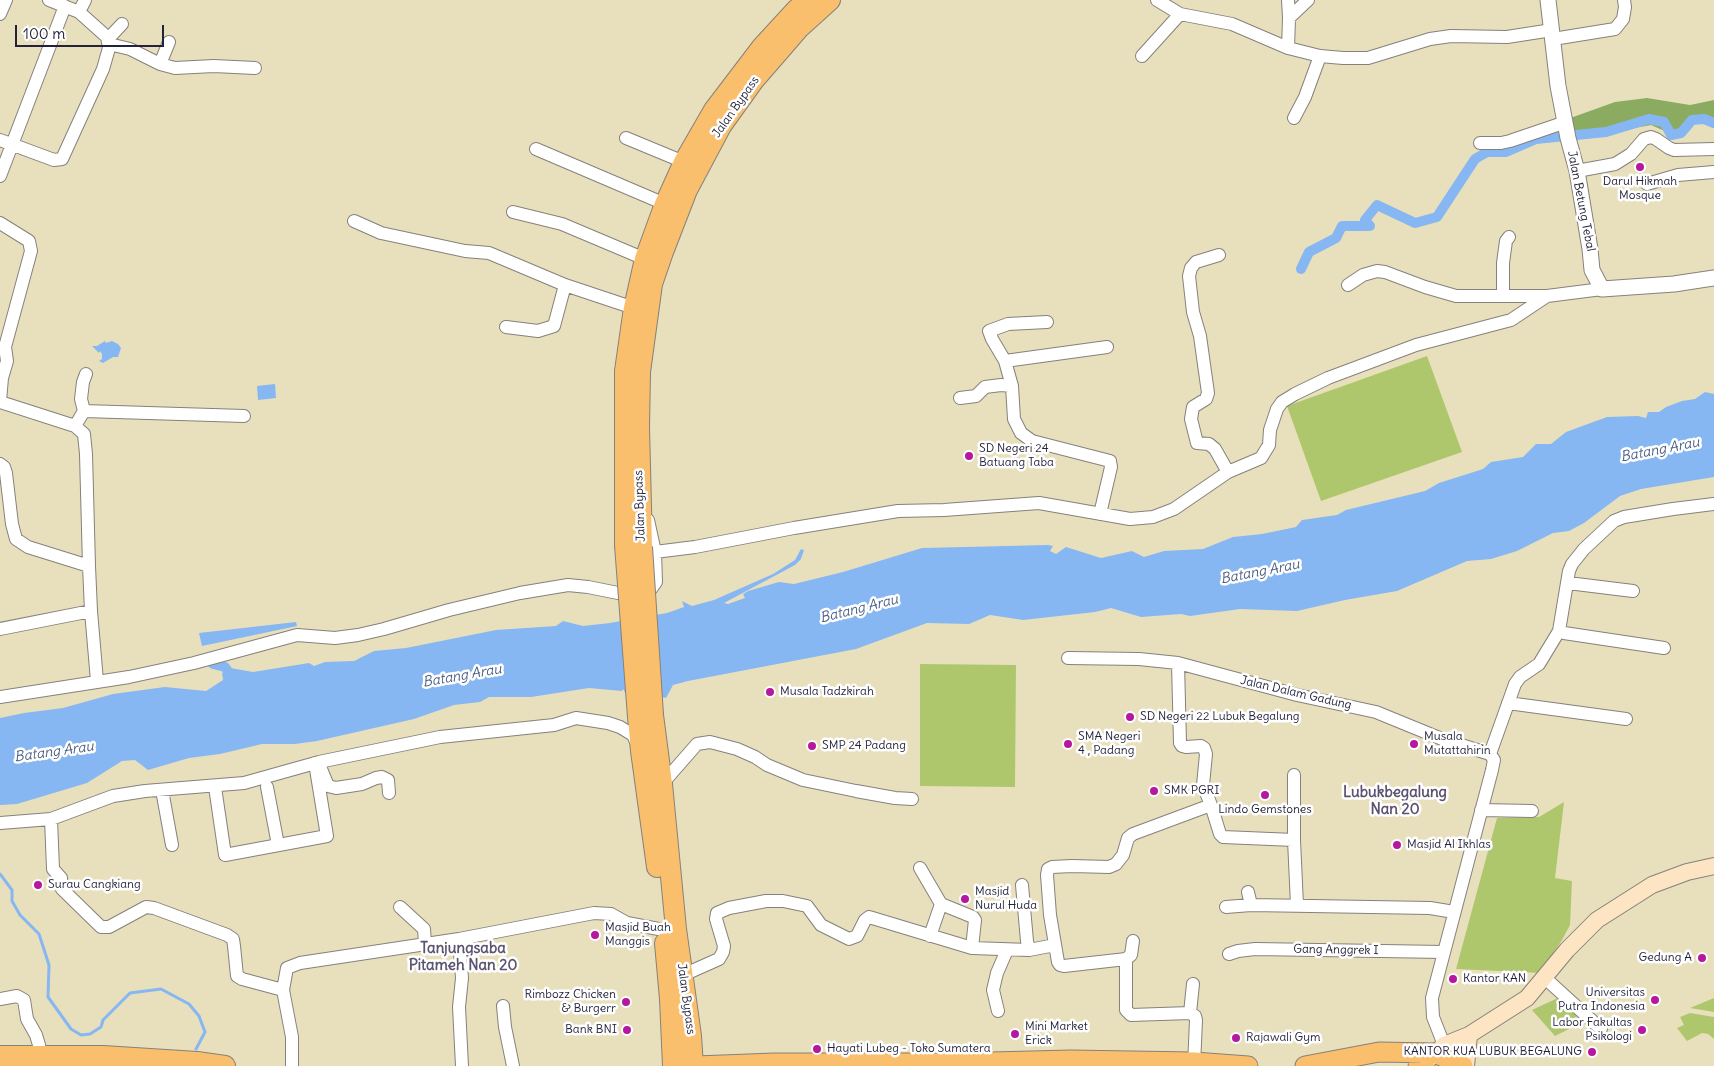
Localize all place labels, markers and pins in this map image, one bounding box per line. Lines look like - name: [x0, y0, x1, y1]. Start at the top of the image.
- marker: Darul Hikmah Mosque: [1634, 161, 1646, 173]
- place label: Darul Hikmah Mosque: [1603, 175, 1677, 203]
- place label: SD Negeri 24 Batuang Taba: [979, 442, 1054, 470]
- marker: SD Negeri 24 Batuang Taba: [963, 450, 975, 462]
- place label: Musala Tadzkirah: [780, 685, 874, 699]
- marker: Musala Tadzkirah: [764, 686, 776, 698]
- place label: SD Negeri 22 Lubuk Begalung: [1140, 710, 1300, 724]
- marker: SD Negeri 22 Lubuk Begalung: [1124, 711, 1136, 723]
- place label: SMA Negeri 4 , Padang: [1078, 730, 1140, 758]
- place label: Musala Mutattahirin: [1424, 730, 1491, 758]
- marker: SMA Negeri 4 , Padang: [1062, 738, 1074, 750]
- marker: Musala Mutattahirin: [1408, 738, 1420, 750]
- place label: SMP 24 Padang: [822, 739, 906, 753]
- marker: SMP 24 Padang: [806, 740, 818, 752]
- place label: SMK PGRI: [1164, 784, 1219, 798]
- marker: SMK PGRI: [1148, 785, 1160, 797]
- marker: Lindo Gemstones: [1259, 789, 1271, 801]
- place label: Lindo Gemstones: [1218, 803, 1312, 817]
- place label: Masjid Al Ikhlas: [1407, 838, 1491, 852]
- marker: Masjid Al Ikhlas: [1391, 839, 1403, 851]
- place label: Surau Cangkiang: [48, 878, 141, 892]
- marker: Surau Cangkiang: [32, 879, 44, 891]
- place label: Masjid Nurul Huda: [975, 885, 1037, 913]
- marker: Masjid Nurul Huda: [959, 893, 971, 905]
- place label: Masjid Buah Manggis: [605, 921, 671, 949]
- marker: Masjid Buah Manggis: [589, 929, 601, 941]
- place label: Gedung A: [1639, 951, 1692, 965]
- marker: Gedung A: [1696, 952, 1708, 964]
- place label: Kantor KAN: [1463, 972, 1526, 986]
- marker: Kantor KAN: [1447, 973, 1459, 985]
- place label: Universitas Putra Indonesia: [1558, 986, 1645, 1014]
- place label: Rimbozz Chicken & Burgerr: [525, 988, 616, 1016]
- marker: Universitas Putra Indonesia: [1649, 994, 1661, 1006]
- marker: Rimbozz Chicken & Burgerr: [620, 996, 632, 1008]
- place label: Labor Fakultas Psikologi: [1552, 1016, 1632, 1044]
- place label: Mini Market Erick: [1025, 1020, 1088, 1048]
- place label: Bank BNI: [565, 1023, 617, 1037]
- marker: Bank BNI: [621, 1024, 633, 1036]
- marker: Labor Fakultas Psikologi: [1636, 1024, 1648, 1036]
- marker: Mini Market Erick: [1009, 1028, 1021, 1040]
- place label: Rajawali Gym: [1246, 1031, 1320, 1045]
- marker: Rajawali Gym: [1230, 1032, 1242, 1044]
- place label: Hayati Lubeg - Toko Sumatera: [827, 1042, 991, 1056]
- marker: Hayati Lubeg - Toko Sumatera: [811, 1043, 823, 1055]
- place label: KANTOR KUA LUBUK BEGALUNG: [1404, 1045, 1582, 1059]
- marker: KANTOR KUA LUBUK BEGALUNG: [1586, 1046, 1598, 1058]

